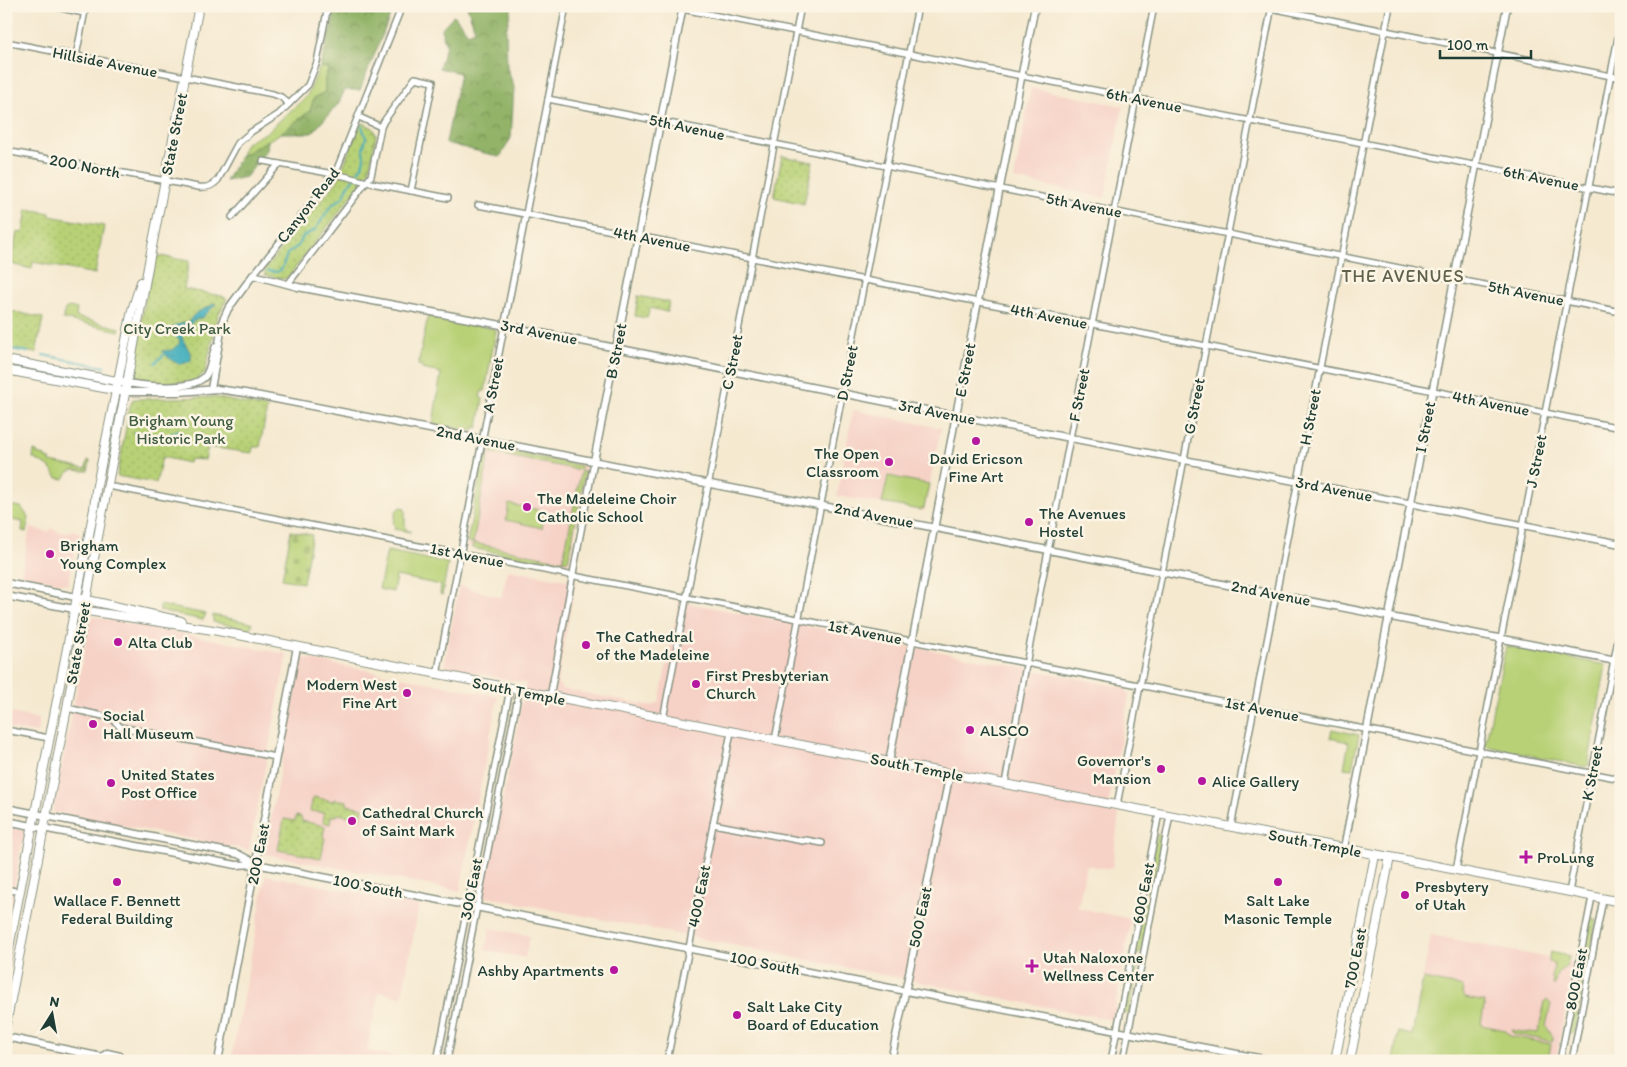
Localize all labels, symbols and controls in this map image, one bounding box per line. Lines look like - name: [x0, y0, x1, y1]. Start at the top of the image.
- scale bar: [1440, 28, 1531, 60]
- text: 100 m: [1447, 36, 1489, 54]
- street label: Hillside Avenue: [51, 43, 159, 82]
- street label: 6th Avenue: [1104, 83, 1184, 117]
- street label: State Street: [157, 91, 191, 177]
- street label: 5th Avenue: [647, 110, 727, 144]
- street label: 200 North: [48, 150, 122, 182]
- street label: 6th Avenue: [1501, 161, 1581, 195]
- street label: Canyon Road: [273, 163, 344, 247]
- street label: 5th Avenue: [1044, 188, 1124, 222]
- street label: 4th Avenue: [612, 222, 692, 256]
- district label: THE AVENUES: [1341, 265, 1465, 287]
- street label: 5th Avenue: [1486, 276, 1566, 310]
- street label: 4th Avenue: [1009, 299, 1089, 333]
- street label: 3rd Avenue: [499, 315, 579, 349]
- park label: City Creek Park: [123, 319, 231, 338]
- street label: B Street: [601, 322, 631, 380]
- street label: C Street: [717, 333, 747, 391]
- street label: E Street: [950, 341, 980, 399]
- street label: D Street: [832, 343, 862, 403]
- street label: A Street: [478, 356, 508, 414]
- street label: F Street: [1065, 367, 1093, 423]
- street label: G Street: [1179, 376, 1209, 436]
- street label: 4th Avenue: [1451, 386, 1531, 420]
- street label: H Street: [1295, 387, 1325, 447]
- street label: 3rd Avenue: [897, 395, 977, 429]
- street label: I Street: [1411, 400, 1439, 454]
- park label: Brigham Young Historic Park: [128, 411, 234, 448]
- street label: 2nd Avenue: [435, 421, 518, 455]
- street label: J Street: [1522, 433, 1550, 489]
- marker: David Ericson Fine Art: [970, 435, 982, 447]
- place label: The Open Classroom: [806, 444, 879, 481]
- place label: David Ericson Fine Art: [929, 449, 1023, 486]
- marker: The Open Classroom: [883, 456, 895, 468]
- street label: 3rd Avenue: [1294, 472, 1374, 506]
- place label: The Madeleine Choir Catholic School: [537, 489, 677, 526]
- street label: 2nd Avenue: [833, 498, 916, 532]
- marker: The Madeleine Choir Catholic School: [521, 501, 533, 513]
- place label: The Avenues Hostel: [1039, 504, 1126, 541]
- marker: The Avenues Hostel: [1023, 516, 1035, 528]
- place label: Brigham Young Complex: [60, 536, 166, 573]
- street label: 1st Avenue: [428, 539, 506, 572]
- marker: Brigham Young Complex: [44, 548, 56, 560]
- street label: 2nd Avenue: [1230, 576, 1313, 610]
- street label: State Street: [61, 600, 95, 686]
- street label: 1st Avenue: [826, 616, 904, 649]
- place label: The Cathedral of the Madeleine: [596, 627, 710, 664]
- place label: Alta Club: [128, 633, 193, 652]
- marker: Alta Club: [112, 636, 124, 648]
- marker: The Cathedral of the Madeleine: [580, 639, 592, 651]
- place label: First Presbyterian Church: [706, 666, 829, 703]
- street label: South Temple: [471, 673, 567, 709]
- place label: Modern West Fine Art: [307, 675, 397, 712]
- marker: First Presbyterian Church: [690, 678, 702, 690]
- marker: Modern West Fine Art: [401, 687, 413, 699]
- street label: 1st Avenue: [1223, 693, 1301, 726]
- place label: Social Hall Museum: [103, 706, 194, 743]
- marker: Social Hall Museum: [87, 718, 99, 730]
- place label: ALSCO: [980, 721, 1029, 740]
- marker: ALSCO: [964, 724, 976, 736]
- street label: K Street: [1577, 744, 1607, 802]
- street label: South Temple: [869, 749, 965, 785]
- place label: Governor's Mansion: [1077, 751, 1151, 788]
- marker: Governor's Mansion: [1155, 763, 1167, 775]
- place label: United States Post Office: [121, 765, 215, 802]
- place label: Alice Gallery: [1212, 772, 1299, 791]
- marker: Alice Gallery: [1196, 775, 1208, 787]
- marker: United States Post Office: [105, 777, 117, 789]
- place label: Cathedral Church of Saint Mark: [362, 803, 484, 840]
- marker: Cathedral Church of Saint Mark: [346, 815, 358, 827]
- street label: 200 East: [243, 822, 273, 886]
- street label: South Temple: [1267, 825, 1363, 861]
- place label: ProLung: [1537, 848, 1595, 867]
- marker: ProLung: [1519, 850, 1533, 864]
- street label: 300 East: [456, 857, 486, 921]
- street label: 600 East: [1128, 861, 1158, 925]
- street label: 400 East: [684, 863, 714, 929]
- street label: 100 South: [331, 870, 405, 902]
- marker: Wallace F. Bennett Federal Building: [111, 876, 123, 888]
- marker: Salt Lake Masonic Temple: [1272, 876, 1284, 888]
- place label: Presbytery of Utah: [1415, 877, 1489, 914]
- street label: 500 East: [904, 885, 936, 949]
- marker: Presbytery of Utah: [1399, 889, 1411, 901]
- place label: Wallace F. Bennett Federal Building: [53, 891, 181, 928]
- place label: Salt Lake Masonic Temple: [1224, 891, 1332, 928]
- street label: 700 East: [1340, 926, 1370, 990]
- street label: 100 South: [728, 947, 802, 979]
- street label: 800 East: [1561, 947, 1591, 1011]
- place label: Utah Naloxone Wellness Center: [1043, 948, 1154, 985]
- marker: Utah Naloxone Wellness Center: [1025, 959, 1039, 973]
- place label: Ashby Apartments: [477, 961, 604, 980]
- marker: Ashby Apartments: [608, 964, 620, 976]
- north arrow: [28, 990, 78, 1040]
- text: N: [48, 992, 61, 1011]
- place label: Salt Lake City Board of Education: [747, 997, 879, 1034]
- marker: Salt Lake City Board of Education: [731, 1009, 743, 1021]

